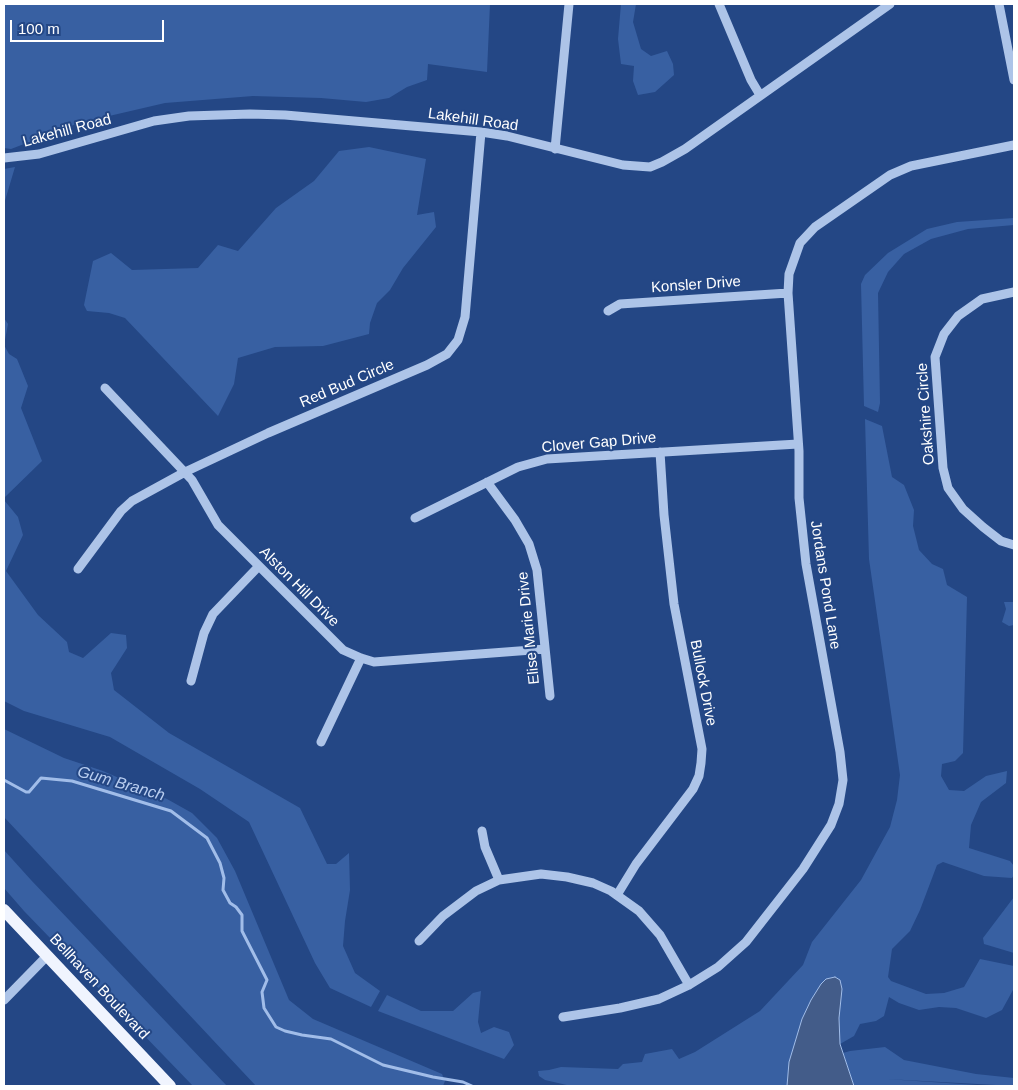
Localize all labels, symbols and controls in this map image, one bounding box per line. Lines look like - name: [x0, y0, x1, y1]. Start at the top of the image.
- scale bar: [12, 10, 166, 42]
- text: 100 m: [18, 20, 60, 37]
- street label: Lakehill Road: [427, 105, 519, 135]
- street label: Lakehill Road: [21, 111, 113, 151]
- street label: Konsler Drive: [650, 273, 742, 297]
- street label: Red Bud Circle: [297, 356, 397, 412]
- street label: Oakshire Circle: [913, 362, 939, 466]
- street label: Clover Gap Drive: [541, 429, 657, 457]
- street label: Jordans Pond Lane: [806, 519, 844, 651]
- street label: Alston Hill Drive: [255, 543, 343, 631]
- street label: Elise Marie Drive: [514, 571, 544, 685]
- street label: Bullock Drive: [686, 638, 720, 728]
- water label: Gum Branch: [75, 762, 167, 806]
- street label: Bellhaven Boulevard: [45, 931, 153, 1043]

